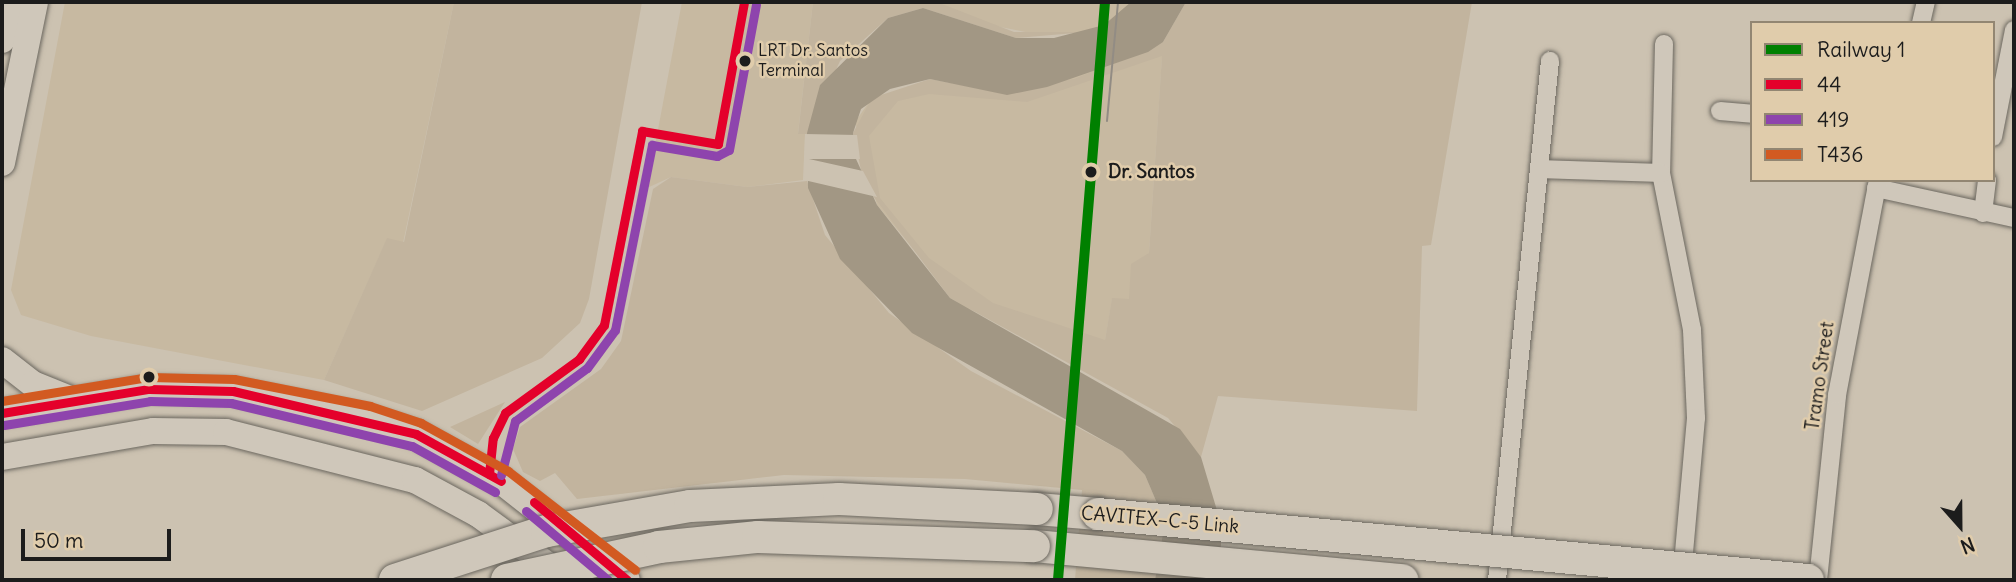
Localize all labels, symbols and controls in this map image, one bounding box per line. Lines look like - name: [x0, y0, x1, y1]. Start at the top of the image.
- legend: [1750, 21, 1995, 182]
- text: Railway 1: [1817, 36, 1905, 63]
- place label: LRT Dr. Santos Terminal: [758, 41, 868, 81]
- marker: LRT Dr. Santos Terminal: [738, 54, 752, 68]
- text: 44: [1817, 71, 1841, 98]
- text: 419: [1817, 106, 1849, 133]
- text: T436: [1817, 141, 1863, 168]
- marker: Dr. Santos: [1080, 161, 1102, 183]
- place label: Dr. Santos: [1108, 161, 1195, 183]
- street label: Tramo Street: [1801, 320, 1839, 432]
- unlabelled marker: [142, 370, 156, 384]
- north arrow: [1925, 491, 1995, 561]
- street label: CAVITEX–C-5 Link: [1080, 502, 1240, 538]
- scale bar: [24, 516, 175, 560]
- text: 50 m: [34, 527, 83, 554]
- text: N: [1957, 532, 1978, 559]

